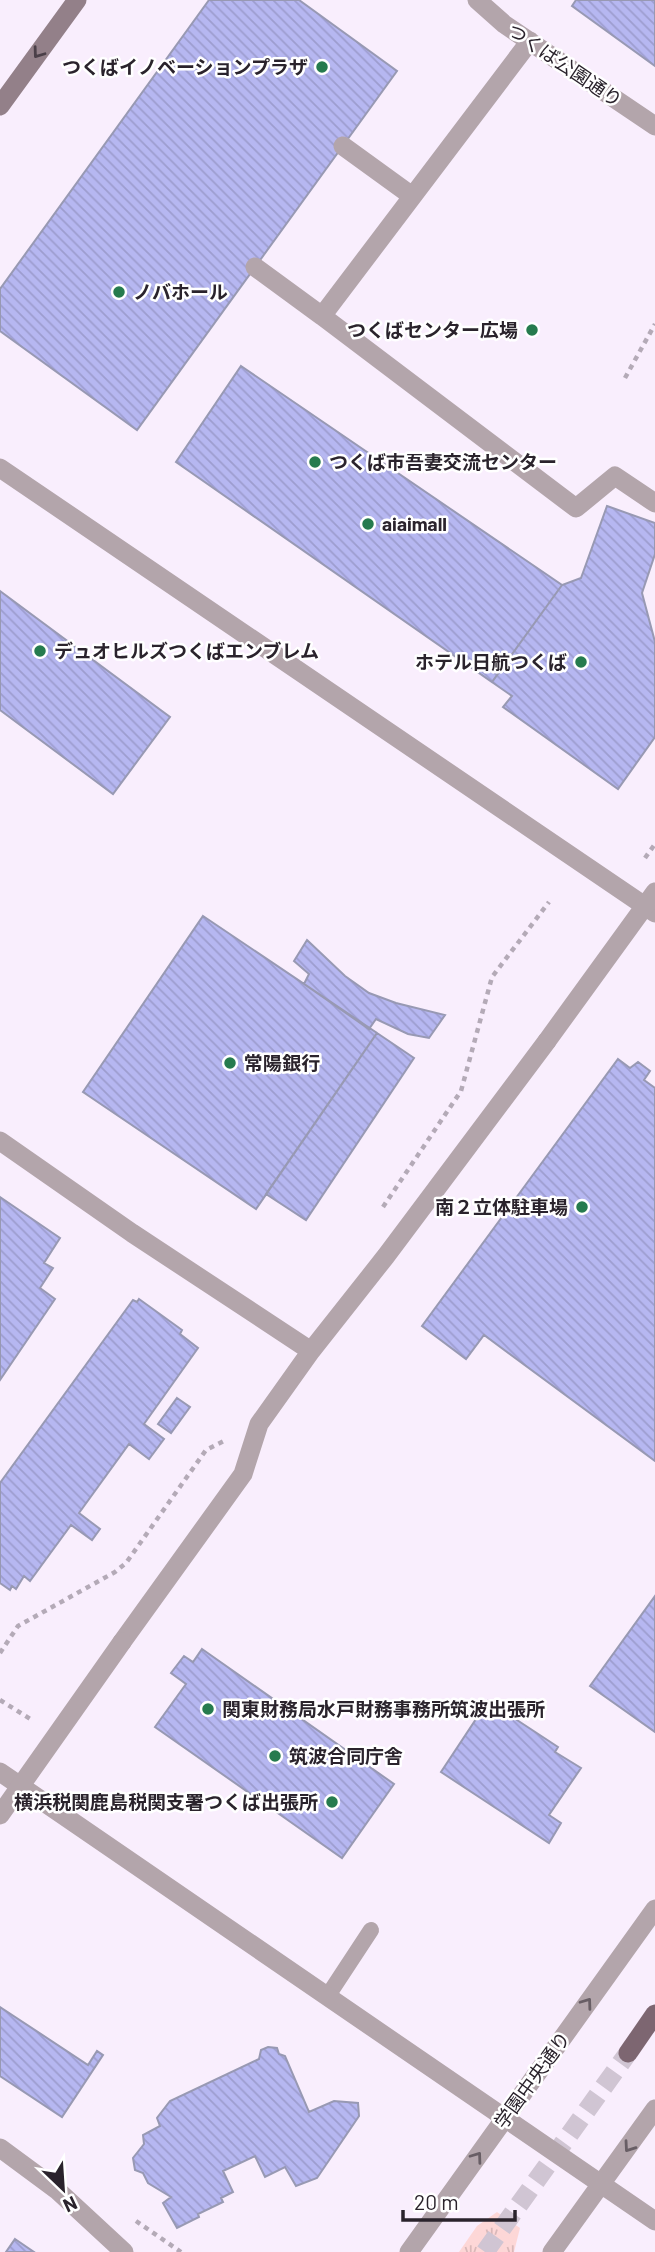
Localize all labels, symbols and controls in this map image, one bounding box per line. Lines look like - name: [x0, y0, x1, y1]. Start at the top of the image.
- street label: つくば公園通り: [504, 18, 627, 111]
- one-way arrow: [34, 45, 47, 58]
- place label: つくばイノベーションプラザ: [62, 55, 308, 78]
- marker: つくばイノベーションプラザ: [314, 59, 330, 75]
- place label: ノバホール: [133, 280, 228, 303]
- marker: ノバホール: [111, 284, 127, 300]
- place label: つくばセンター広場: [347, 318, 518, 341]
- marker: つくばセンター広場: [524, 322, 540, 338]
- place label: つくば市吾妻交流センター: [329, 450, 557, 473]
- marker: つくば市吾妻交流センター: [307, 454, 323, 470]
- place label: aiaimall: [382, 512, 447, 535]
- marker: aiaimall: [360, 516, 376, 532]
- place label: デュオヒルズつくばエンブレム: [54, 639, 319, 662]
- marker: デュオヒルズつくばエンブレム: [32, 643, 48, 659]
- place label: ホテル日航つくば: [415, 650, 567, 673]
- marker: ホテル日航つくば: [573, 654, 589, 670]
- place label: 常陽銀行: [244, 1051, 320, 1074]
- marker: 常陽銀行: [222, 1055, 238, 1071]
- place label: 南２立体駐車場: [435, 1195, 568, 1218]
- marker: 南２立体駐車場: [574, 1199, 590, 1215]
- place label: 関東財務局水戸財務事務所筑波出張所: [222, 1697, 545, 1720]
- marker: 関東財務局水戸財務事務所筑波出張所: [200, 1701, 216, 1717]
- place label: 筑波合同庁舎: [289, 1744, 403, 1767]
- marker: 筑波合同庁舎: [267, 1748, 283, 1764]
- place label: 横浜税関鹿島税関支署つくば出張所: [14, 1790, 318, 1813]
- marker: 横浜税関鹿島税関支署つくば出張所: [324, 1794, 340, 1810]
- one-way arrow: [579, 1998, 591, 2011]
- street label: 学園中央通り: [489, 2027, 574, 2133]
- one-way arrow: [625, 2139, 637, 2152]
- one-way arrow: [469, 2152, 481, 2165]
- north arrow: [28, 2154, 98, 2224]
- scale bar: [403, 2178, 515, 2222]
- text: 20 m: [414, 2189, 459, 2214]
- text: N: [60, 2192, 81, 2218]

